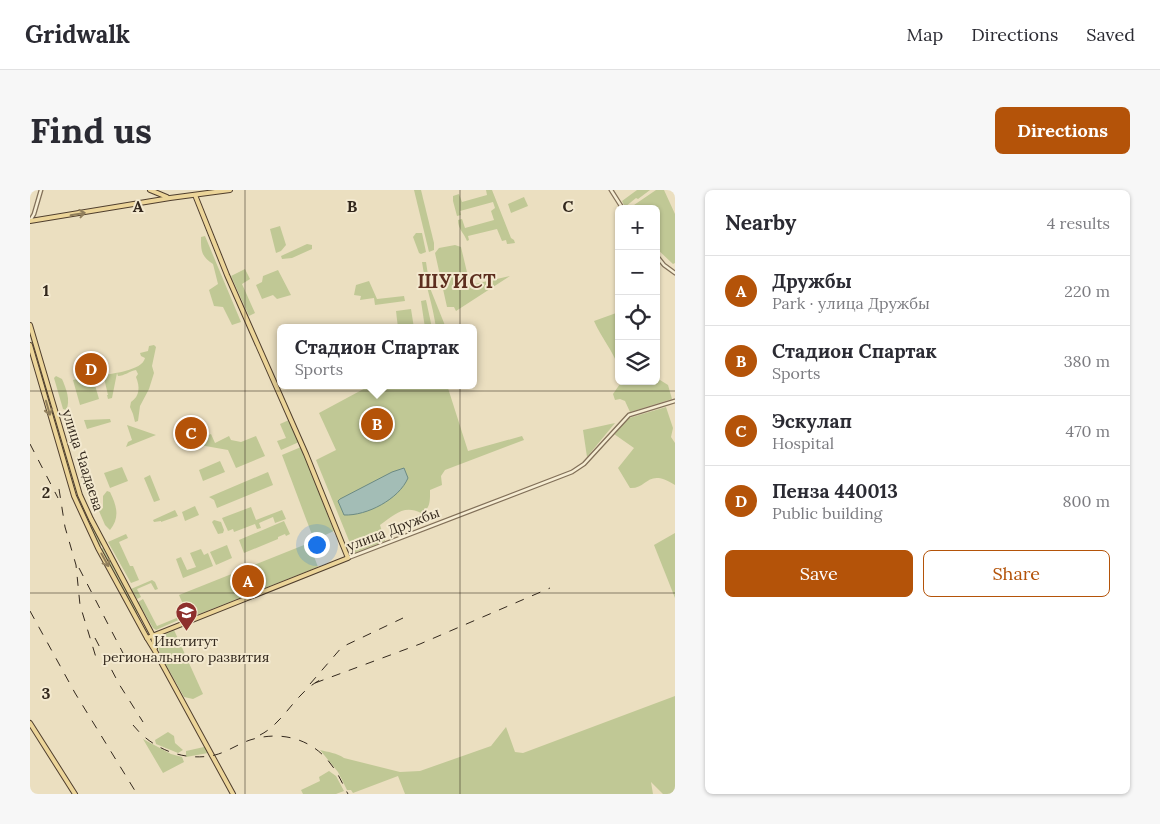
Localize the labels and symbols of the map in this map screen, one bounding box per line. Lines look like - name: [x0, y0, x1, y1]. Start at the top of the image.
- text: A: [133, 196, 144, 216]
- text: B: [347, 196, 358, 216]
- text: C: [562, 196, 574, 216]
- one-way arrow: [70, 208, 86, 218]
- district label: ШУИСТ: [417, 269, 497, 293]
- text: 1: [43, 280, 49, 300]
- pin: D: [75, 350, 107, 388]
- one-way arrow: [44, 400, 54, 416]
- pin: B: [361, 405, 393, 443]
- street label: улица Чаадаева: [58, 407, 108, 513]
- pin: C: [175, 414, 207, 452]
- text: 2: [42, 482, 50, 502]
- street label: улица Дружбы: [344, 503, 442, 555]
- your location: [304, 532, 330, 558]
- one-way arrow: [100, 553, 110, 567]
- pin: A: [232, 562, 264, 600]
- school or university icon: Институт регионального развития: [174, 601, 198, 632]
- place label: Институт регионального развития: [103, 632, 269, 666]
- text: 3: [42, 683, 51, 703]

